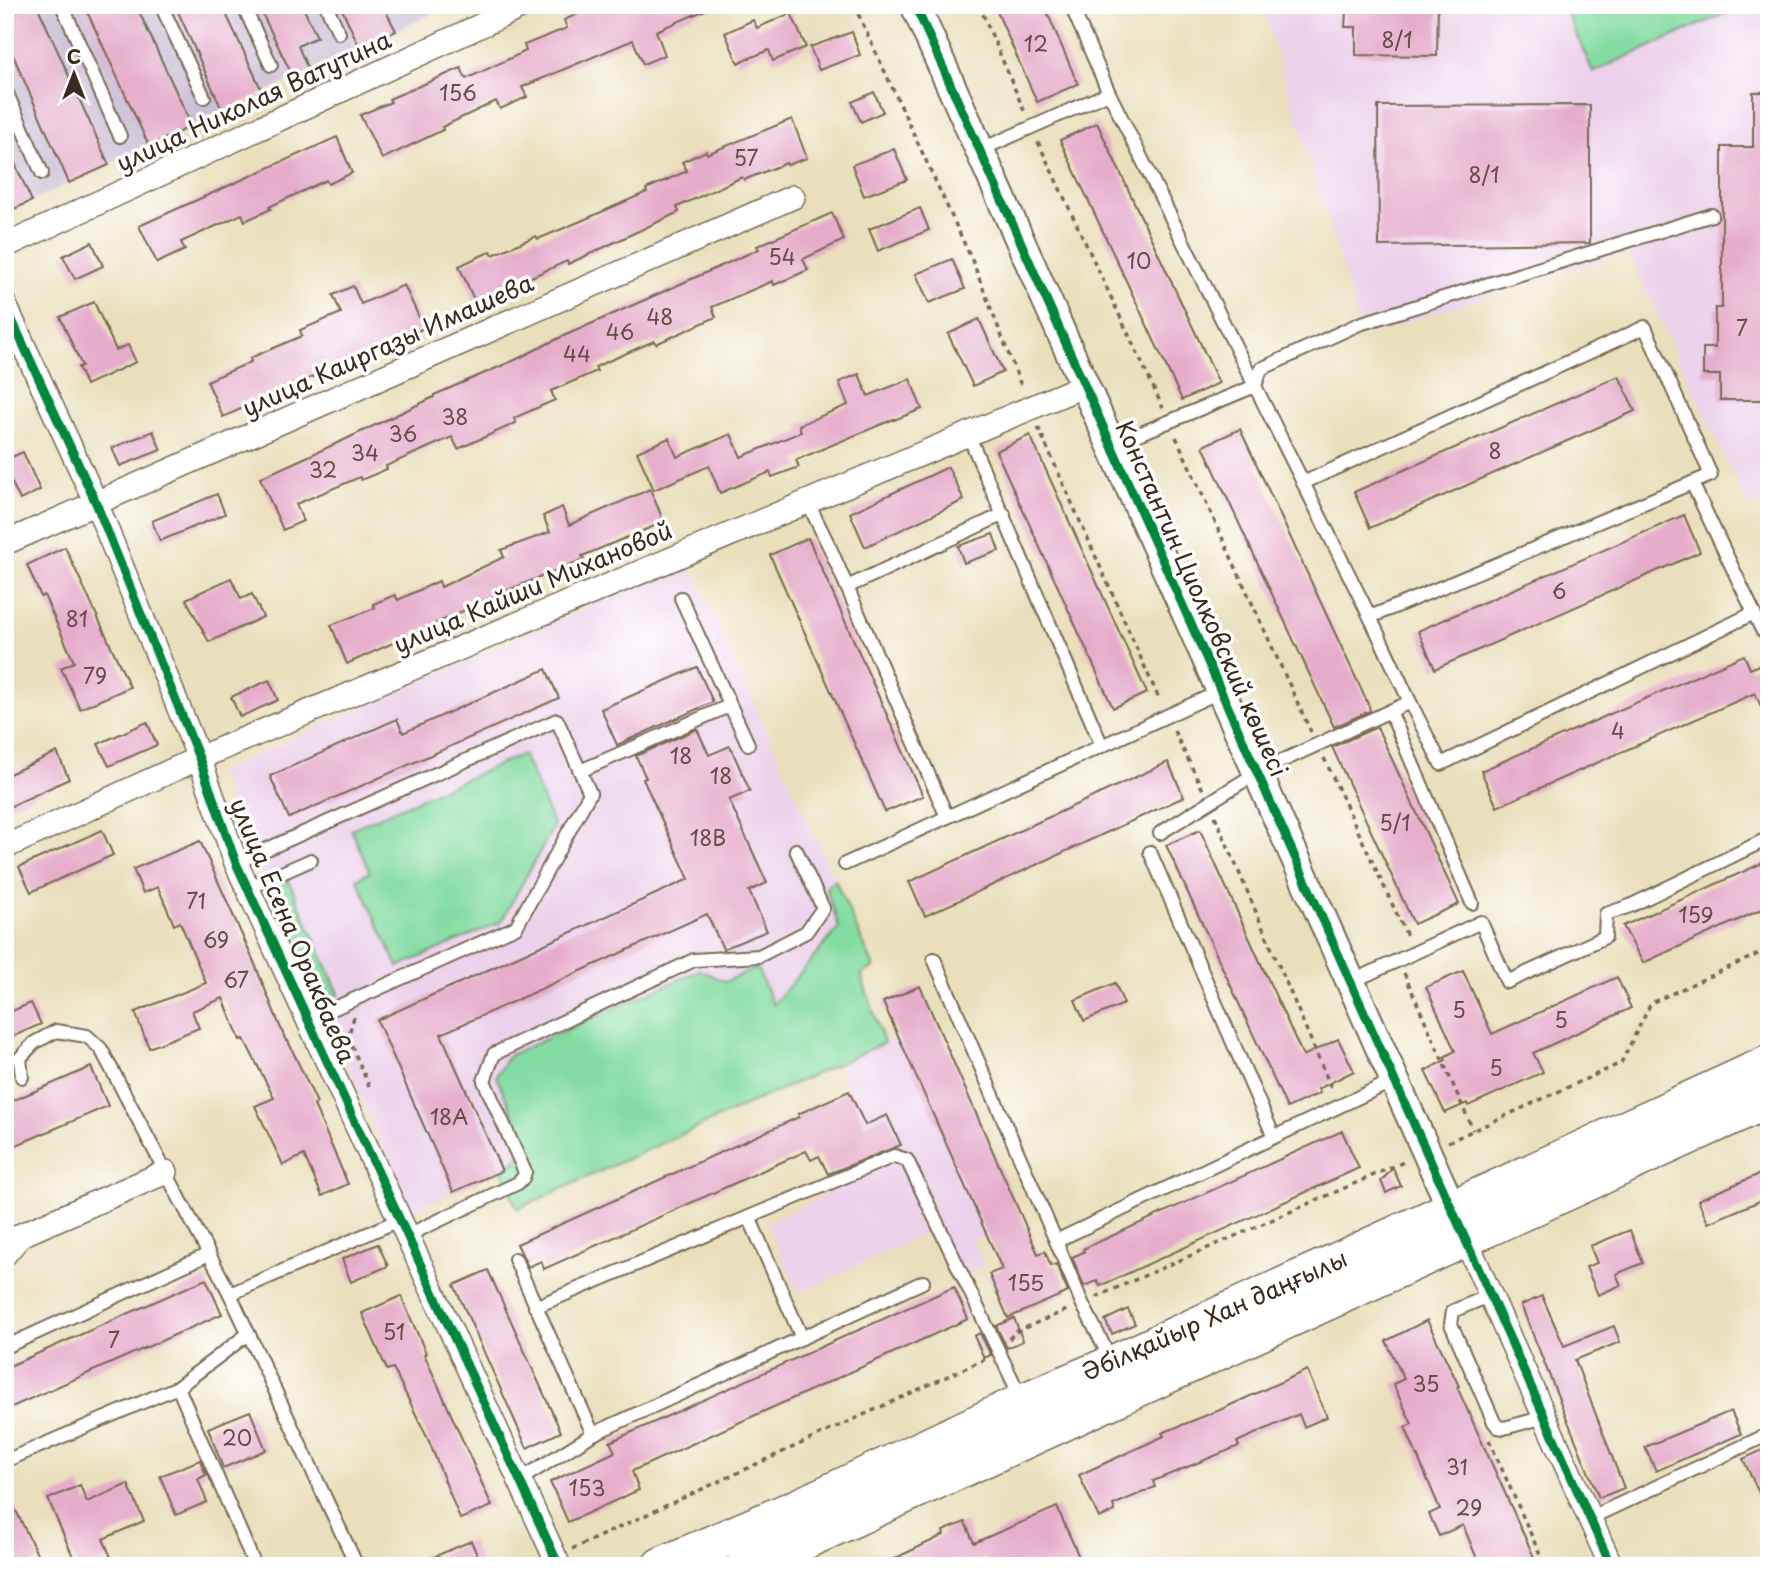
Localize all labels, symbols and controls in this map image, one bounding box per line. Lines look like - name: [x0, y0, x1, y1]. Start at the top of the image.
- street label: улица Николая Ватутина: [110, 21, 397, 180]
- house number: 8/1: [1381, 23, 1413, 55]
- house number: 12: [1024, 27, 1048, 59]
- north arrow: [38, 38, 108, 108]
- text: С: [67, 42, 81, 70]
- house number: 156: [439, 76, 477, 108]
- house number: 57: [733, 141, 759, 173]
- house number: 8/1: [1468, 158, 1500, 190]
- house number: 54: [768, 240, 796, 272]
- house number: 10: [1127, 244, 1151, 276]
- street label: улица Каиргазы Имашева: [236, 264, 539, 425]
- house number: 48: [647, 300, 673, 332]
- house number: 7: [1736, 311, 1748, 343]
- house number: 46: [606, 315, 634, 347]
- house number: 44: [563, 337, 591, 369]
- house number: 38: [442, 400, 469, 432]
- street label: Константин Циолковский көшесі: [1108, 414, 1298, 782]
- house number: 36: [389, 417, 417, 449]
- house number: 8: [1488, 434, 1502, 466]
- house number: 34: [351, 436, 379, 468]
- house number: 32: [309, 453, 337, 485]
- street label: улица Кайши Михановой: [387, 511, 677, 661]
- house number: 6: [1552, 574, 1566, 606]
- house number: 81: [66, 602, 88, 634]
- house number: 79: [83, 659, 107, 691]
- house number: 4: [1611, 714, 1625, 746]
- house number: 18: [670, 739, 692, 771]
- house number: 18: [710, 759, 732, 791]
- street label: улица Есена Оракбаева: [222, 792, 366, 1069]
- house number: 5/1: [1379, 806, 1411, 838]
- house number: 18В: [690, 821, 726, 853]
- house number: 71: [186, 884, 206, 916]
- house number: 159: [1678, 898, 1714, 930]
- house number: 69: [203, 923, 229, 955]
- house number: 67: [223, 963, 249, 995]
- house number: 5: [1452, 993, 1466, 1025]
- house number: 5: [1554, 1003, 1568, 1035]
- house number: 5: [1489, 1051, 1503, 1083]
- house number: 18А: [430, 1100, 468, 1132]
- street label: Әбілқайыр Хан даңғылы: [1076, 1239, 1353, 1389]
- house number: 155: [1008, 1266, 1044, 1298]
- house number: 51: [383, 1315, 405, 1347]
- house number: 7: [108, 1323, 120, 1355]
- house number: 35: [1413, 1367, 1439, 1399]
- house number: 20: [222, 1421, 252, 1453]
- house number: 31: [1446, 1450, 1468, 1482]
- house number: 153: [569, 1471, 605, 1503]
- house number: 29: [1456, 1491, 1482, 1523]

